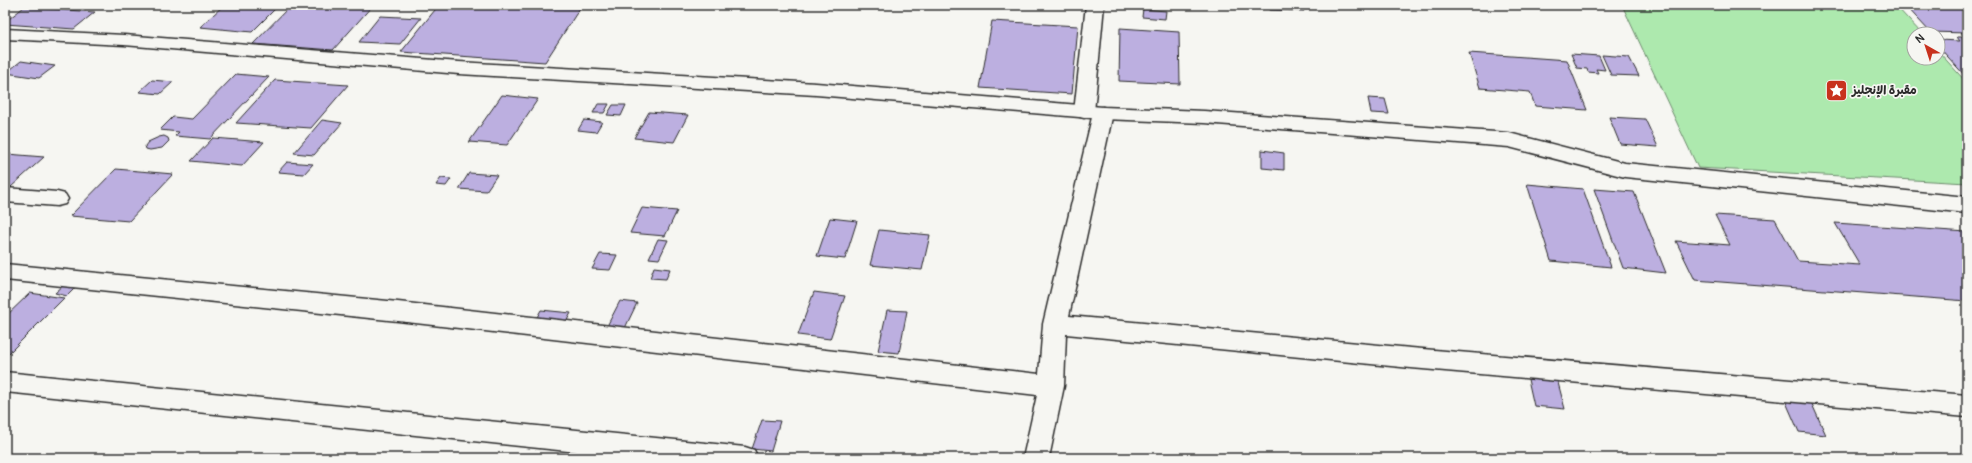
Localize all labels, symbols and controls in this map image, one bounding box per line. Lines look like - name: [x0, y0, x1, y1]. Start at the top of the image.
- north arrow: [1906, 26, 1946, 66]
- text: N: [1913, 31, 1927, 46]
- place icon: مقبرة الإنجليز: [1823, 77, 1849, 103]
- place label: مقبرة الإنجليز: [1851, 83, 1917, 98]

